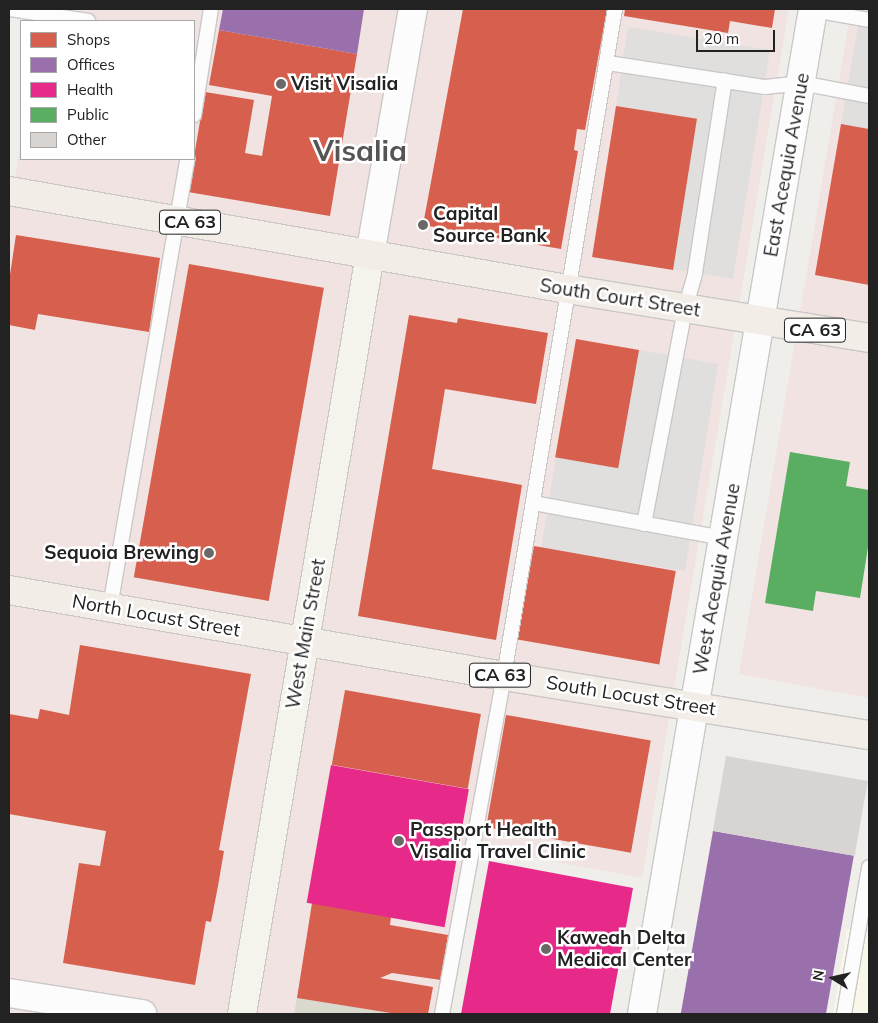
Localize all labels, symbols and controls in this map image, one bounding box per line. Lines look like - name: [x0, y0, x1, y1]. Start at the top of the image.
- legend: [20, 20, 195, 160]
- scale bar: [698, 20, 777, 52]
- text: 20 m: [704, 29, 739, 48]
- text: Shops: [67, 30, 110, 49]
- text: Offices: [67, 55, 115, 74]
- street label: East Acequia Avenue: [760, 71, 814, 259]
- place label: Visit Visalia: [291, 73, 398, 95]
- marker: Visit Visalia: [275, 78, 287, 90]
- text: Health: [67, 80, 113, 99]
- text: Public: [67, 105, 109, 124]
- text: Other: [67, 130, 106, 149]
- district label: Visalia: [313, 134, 407, 168]
- place label: Capital Source Bank: [433, 203, 547, 247]
- road number: CA 63: [159, 206, 221, 238]
- marker: Capital Source Bank: [417, 219, 429, 231]
- street label: South Court Street: [538, 274, 702, 322]
- road number: CA 63: [784, 314, 846, 346]
- street label: West Acequia Avenue: [689, 481, 745, 677]
- place label: Sequoia Brewing: [44, 542, 199, 564]
- marker: Sequoia Brewing: [203, 547, 215, 559]
- street label: West Main Street: [282, 557, 330, 711]
- street label: North Locust Street: [70, 590, 242, 642]
- road number: CA 63: [469, 660, 531, 690]
- street label: South Locust Street: [545, 671, 717, 721]
- place label: Passport Health Visalia Travel Clinic: [410, 819, 586, 863]
- marker: Passport Health Visalia Travel Clinic: [392, 834, 406, 848]
- place label: Kaweah Delta Medical Center: [557, 927, 691, 971]
- marker: Kaweah Delta Medical Center: [539, 942, 553, 956]
- north arrow: [808, 953, 858, 1003]
- text: N: [808, 969, 828, 982]

